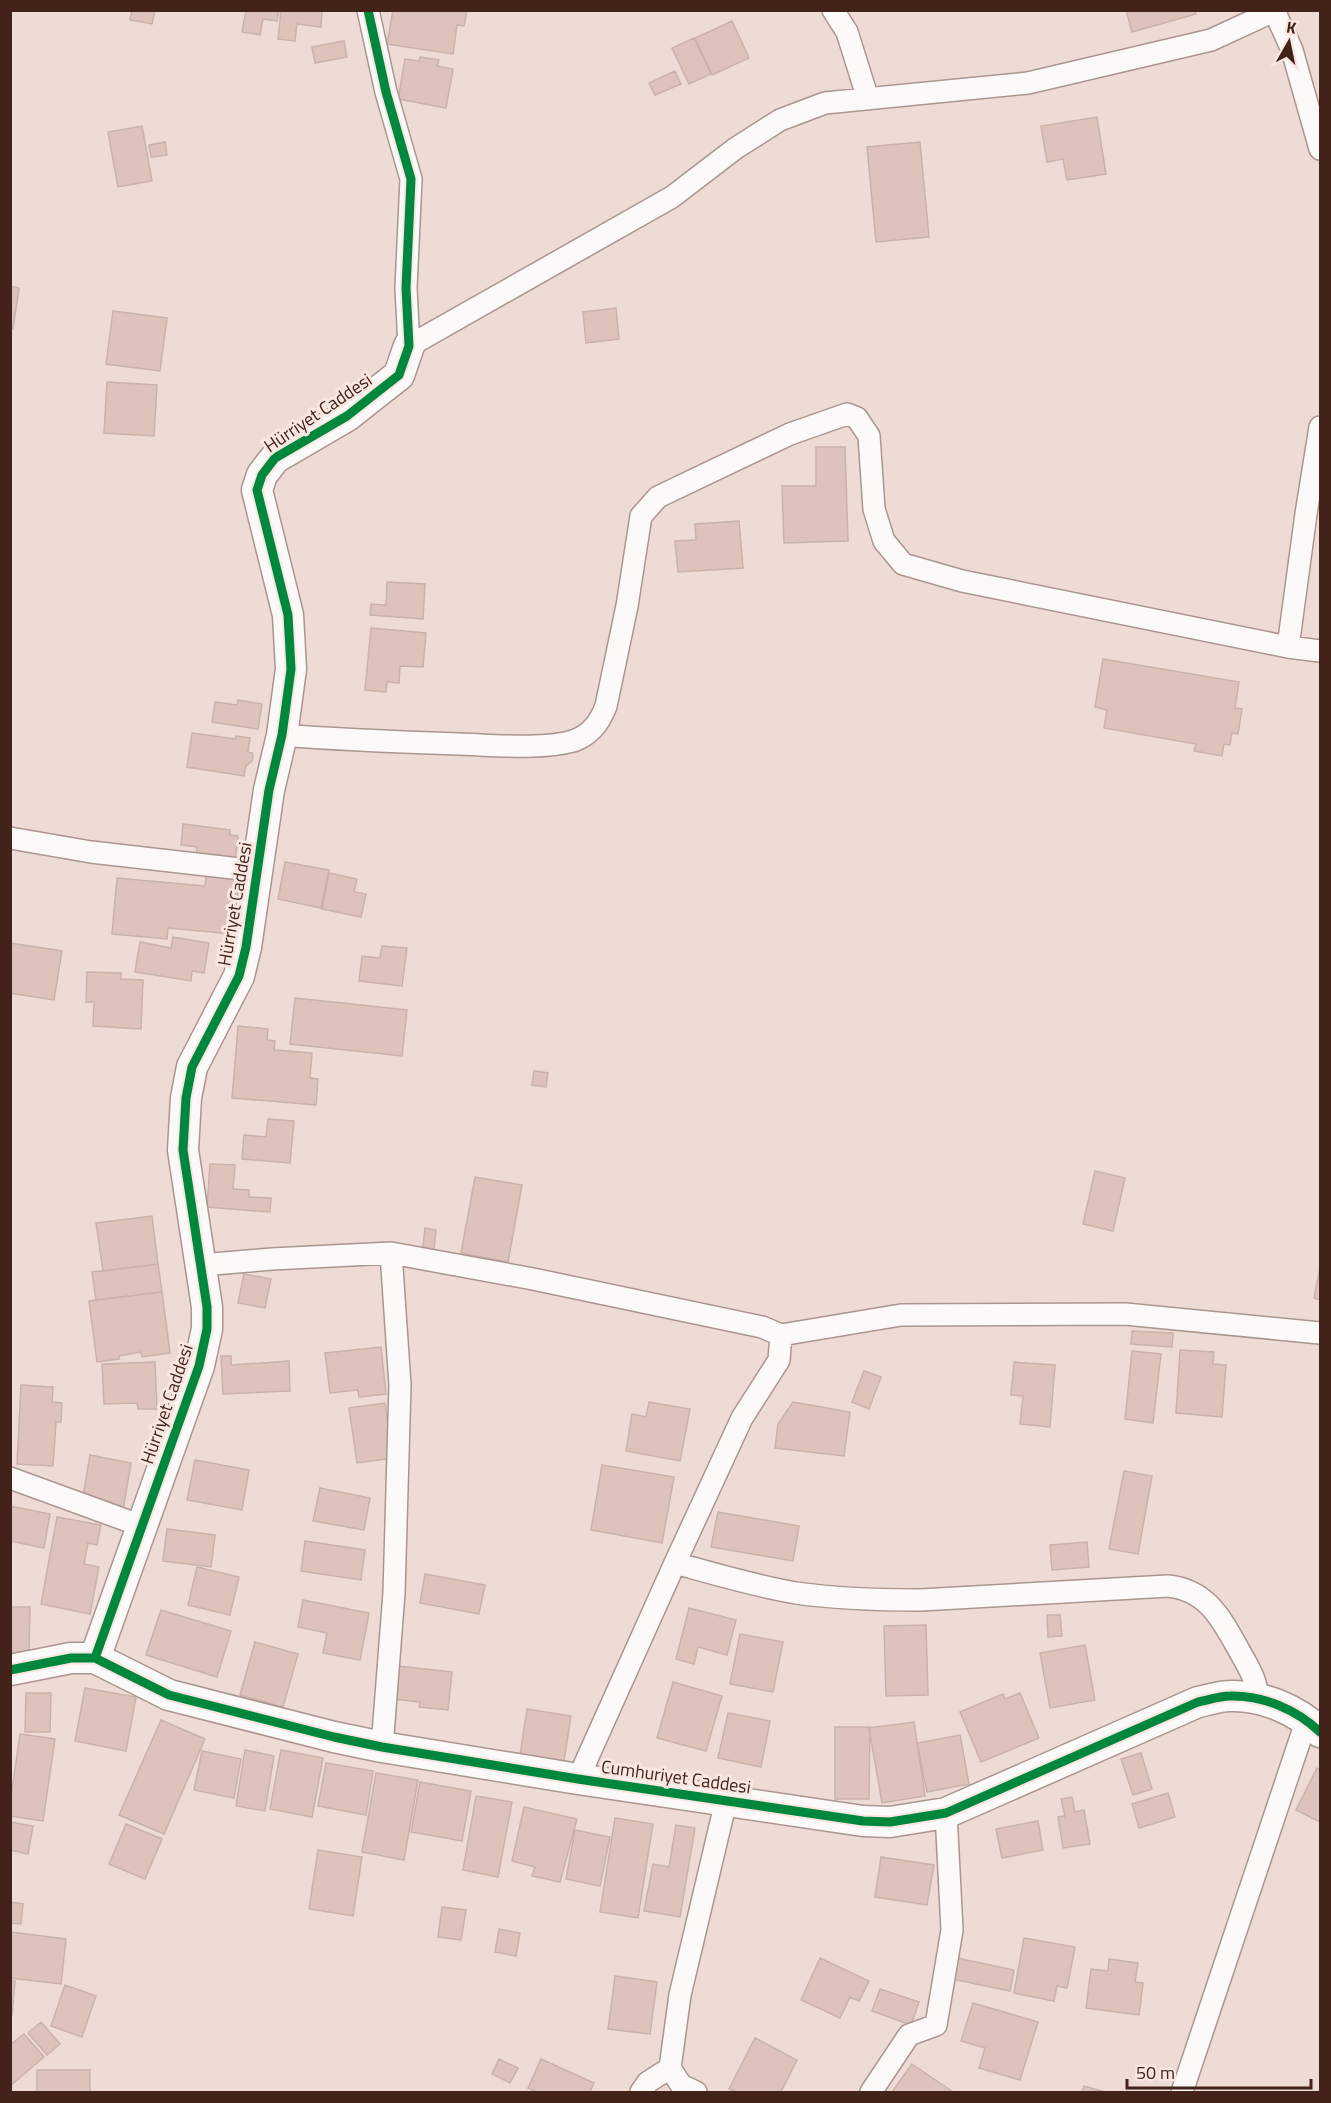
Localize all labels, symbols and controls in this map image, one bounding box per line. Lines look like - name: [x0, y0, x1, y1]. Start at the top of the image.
- north arrow: [1259, 12, 1319, 72]
- text: K: [1285, 15, 1298, 40]
- street label: Hürriyet Caddesi: [258, 366, 377, 459]
- street label: Hürriyet Caddesi: [210, 840, 259, 968]
- street label: Hürriyet Caddesi: [133, 1340, 200, 1467]
- street label: Cumhuriyet Caddesi: [600, 1753, 753, 1800]
- scale bar: [1127, 2052, 1312, 2090]
- text: 50 m: [1136, 2059, 1175, 2086]

